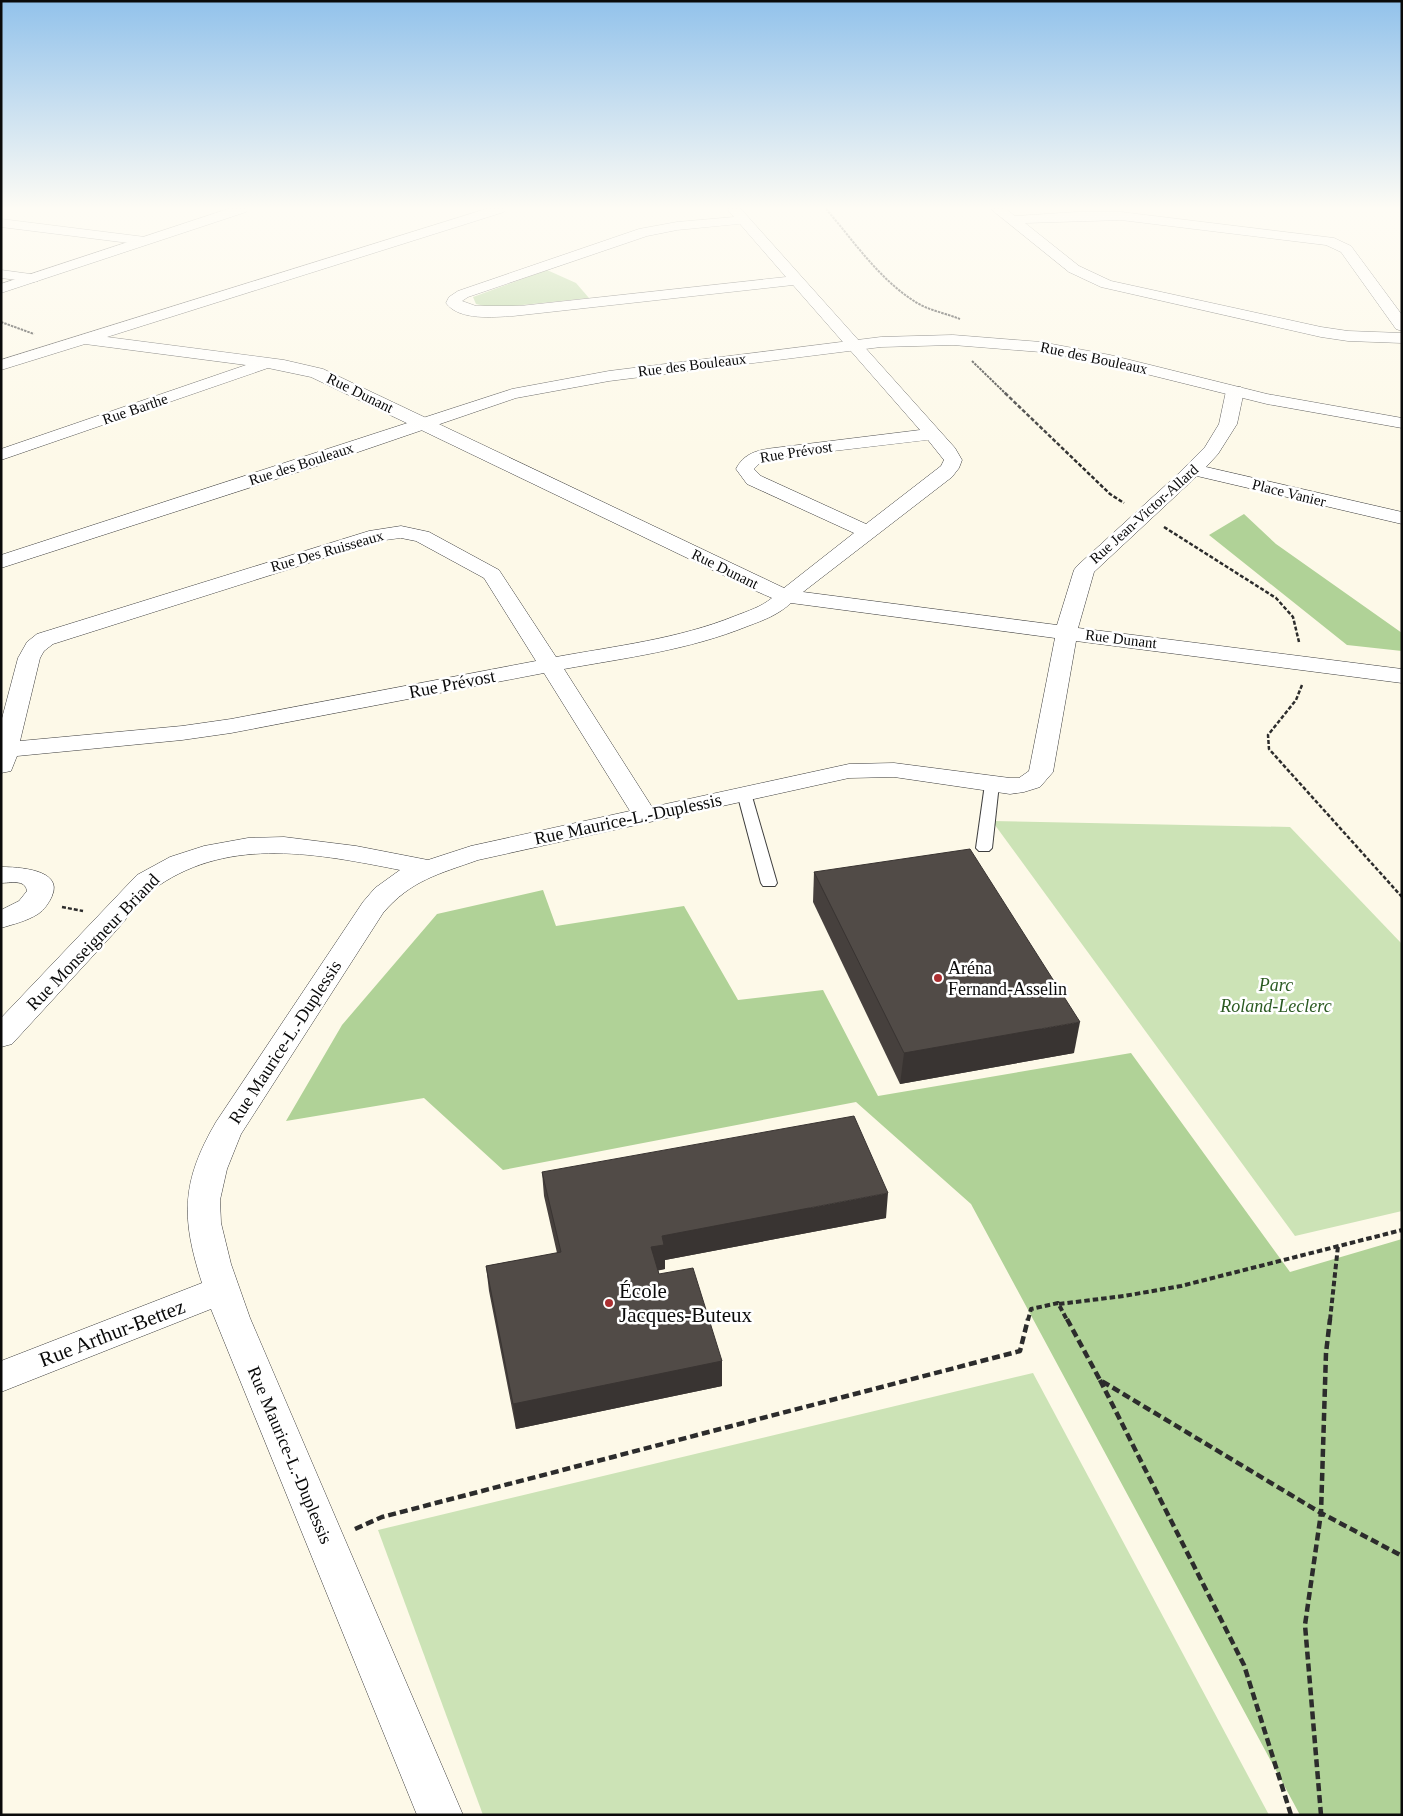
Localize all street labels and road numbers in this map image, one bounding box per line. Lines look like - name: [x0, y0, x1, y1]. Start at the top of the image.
- street label: Rue des Bouleaux: [1039, 339, 1150, 377]
- street label: Rue des Bouleaux: [637, 350, 748, 380]
- street label: Rue Dunant: [324, 370, 397, 416]
- street label: Rue Barthe: [100, 390, 170, 428]
- street label: Rue Prévost: [759, 438, 834, 466]
- street label: Rue des Bouleaux: [247, 439, 356, 488]
- street label: Rue Jean-Victor-Allard: [1087, 461, 1202, 567]
- street label: Place Vanier: [1251, 476, 1327, 510]
- street label: Rue Des Ruisseaux: [269, 527, 386, 575]
- street label: Rue Dunant: [689, 546, 762, 592]
- street label: Rue Dunant: [1084, 627, 1159, 651]
- street label: Rue Prévost: [407, 666, 497, 702]
- street label: Rue Maurice-L.-Duplessis: [533, 789, 723, 849]
- street label: Rue Monseigneur Briand: [23, 870, 163, 1014]
- street label: Rue Maurice-L.-Duplessis: [225, 956, 345, 1128]
- street label: Rue Arthur-Bettez: [36, 1294, 188, 1372]
- street label: Rue Maurice-L.-Duplessis: [243, 1363, 337, 1547]

